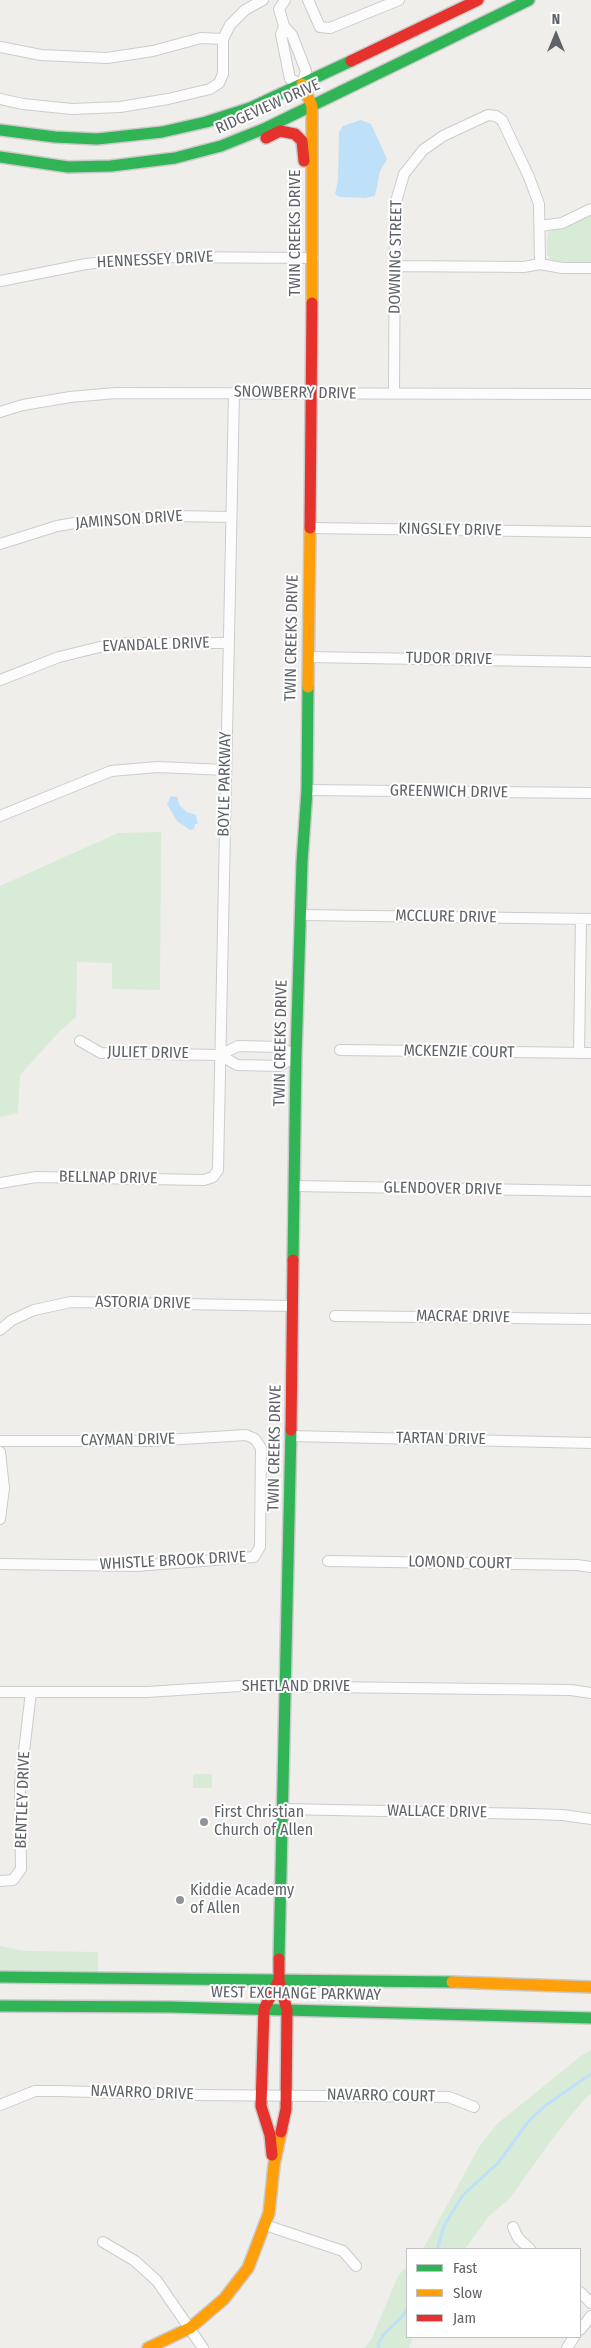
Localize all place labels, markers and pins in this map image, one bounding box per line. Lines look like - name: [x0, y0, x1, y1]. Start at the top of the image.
- place label: First Christian Church of Allen: [214, 1803, 313, 1841]
- marker: First Christian Church of Allen: [198, 1816, 210, 1828]
- place label: Kiddie Academy of Allen: [190, 1881, 294, 1919]
- marker: Kiddie Academy of Allen: [174, 1894, 186, 1906]

